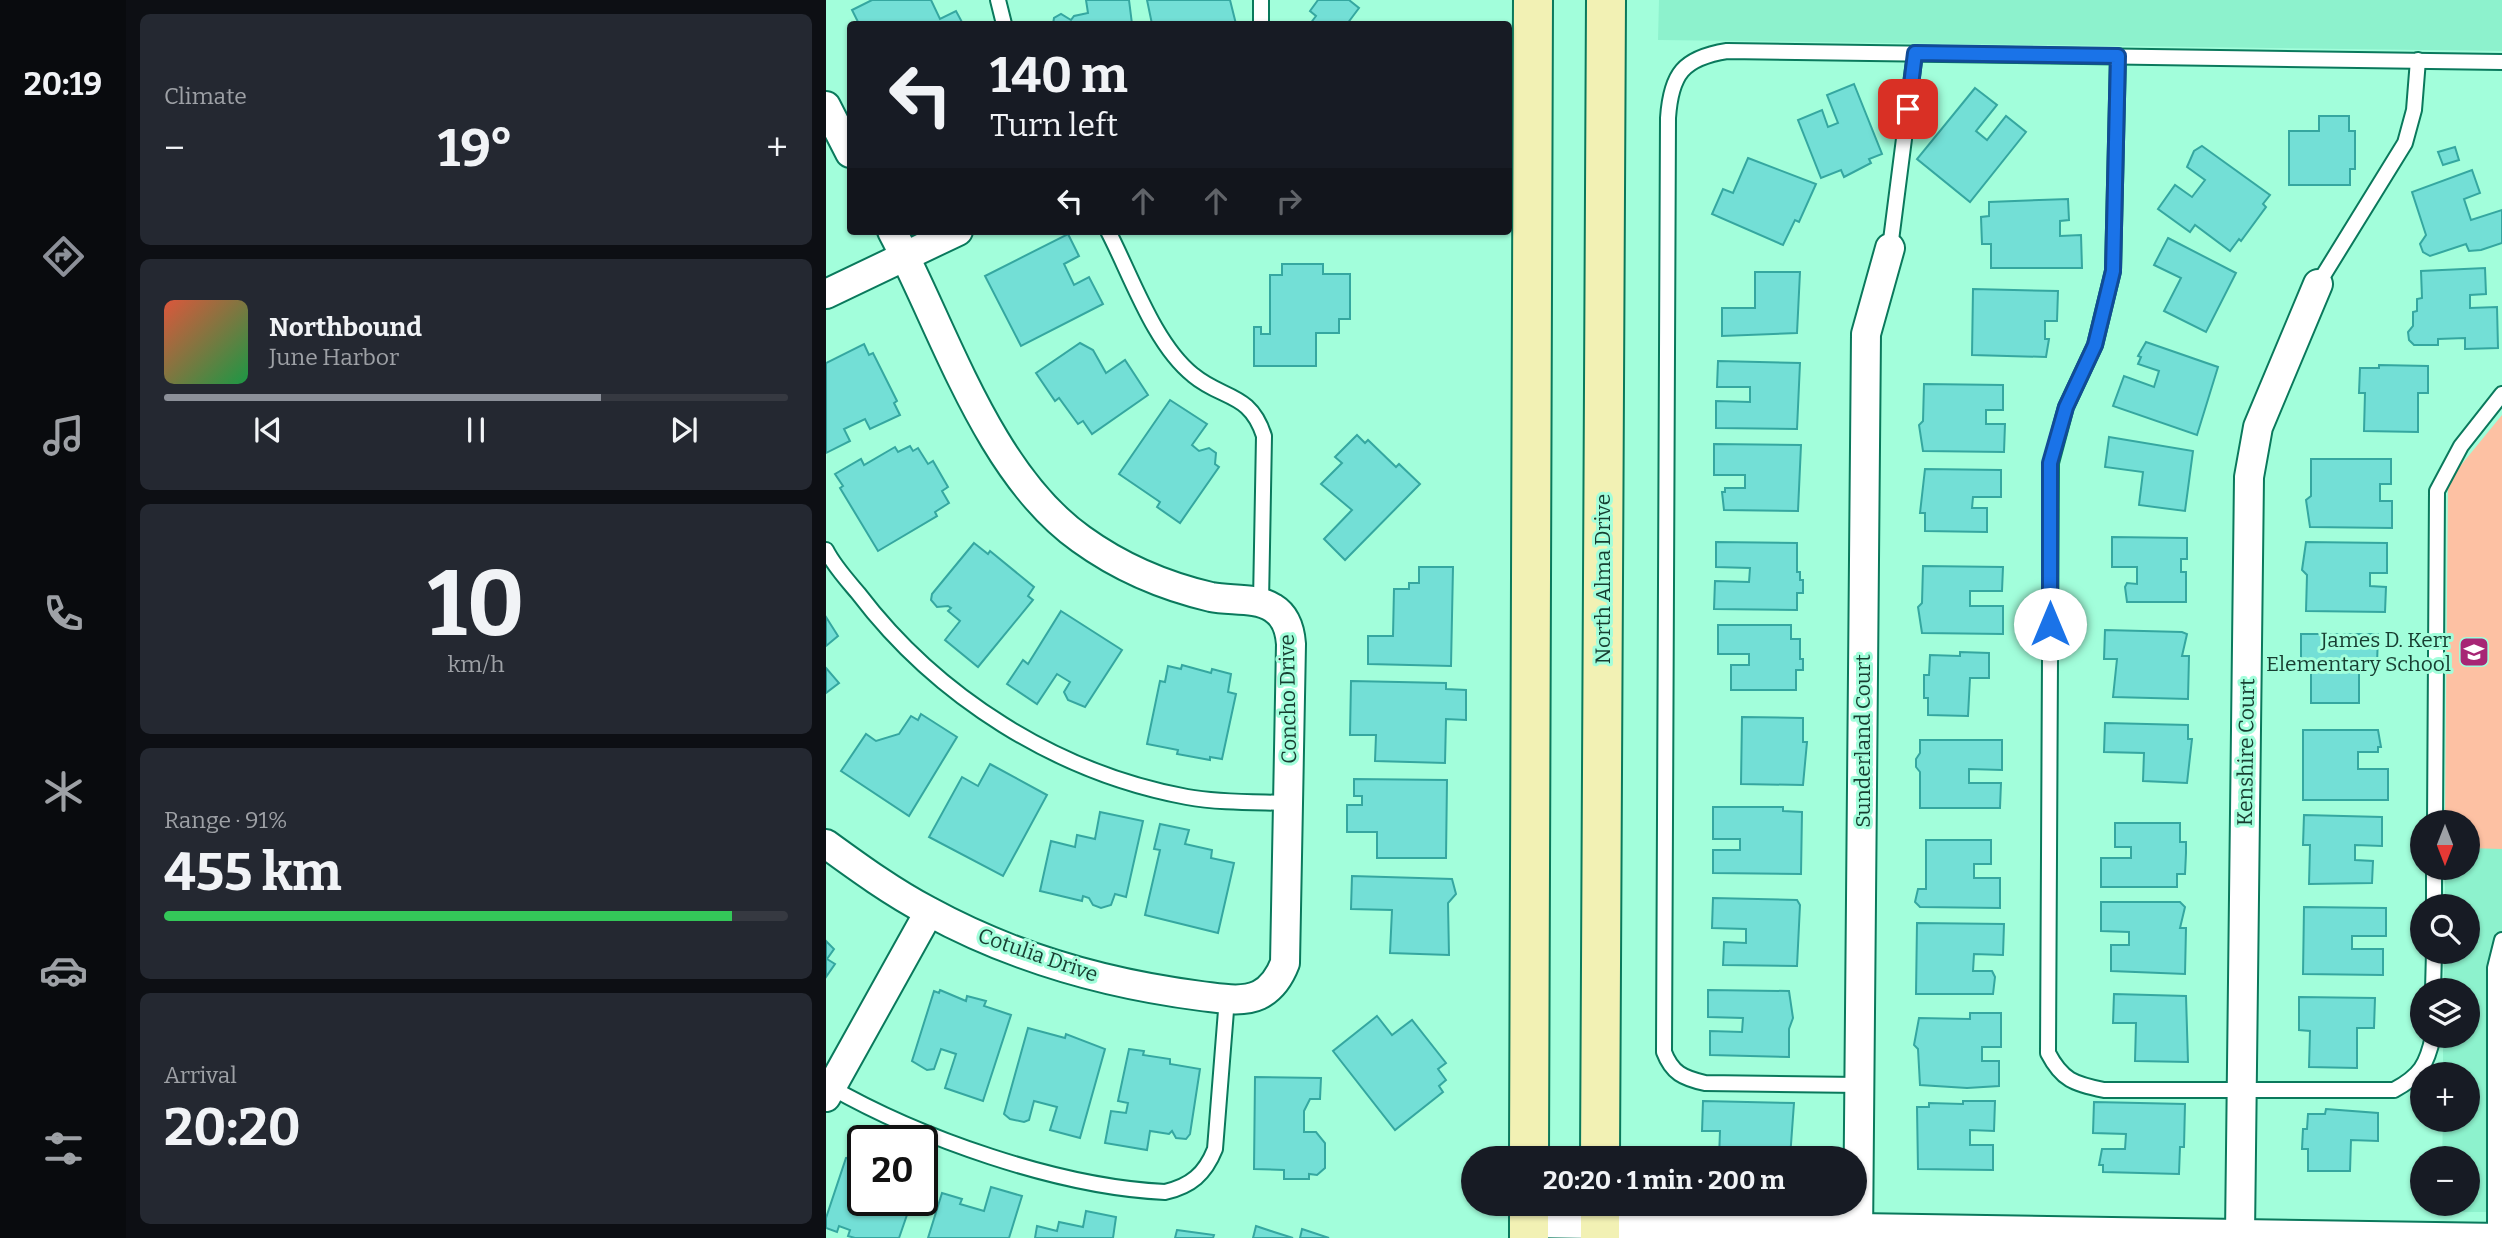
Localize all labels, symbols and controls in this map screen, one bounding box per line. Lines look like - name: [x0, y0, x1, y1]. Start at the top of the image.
- text: 140 m: [990, 46, 1128, 105]
- icon: left: [875, 49, 966, 140]
- text: 20:19: [24, 65, 102, 103]
- pin: [1878, 79, 1938, 139]
- text: Climate: [164, 82, 247, 110]
- icon: arrive: [1889, 90, 1927, 128]
- text: Turn left: [990, 106, 1118, 144]
- text: 19°: [438, 117, 513, 180]
- text: −: [164, 125, 185, 171]
- text: +: [766, 125, 788, 171]
- icon: left: [1051, 182, 1089, 220]
- icon: ahead: [1124, 182, 1162, 220]
- icon: ahead: [1197, 182, 1235, 220]
- icon: right: [1270, 182, 1308, 220]
- icon: directions: [39, 232, 88, 281]
- text: Northbound: [269, 312, 422, 343]
- text: June Harbor: [269, 343, 399, 371]
- icon: music: [39, 411, 88, 460]
- icon: previous: [249, 411, 287, 449]
- icon: pause: [457, 411, 495, 449]
- icon: next: [665, 411, 703, 449]
- street label: North Alma Drive: [1590, 494, 1616, 664]
- text: 10: [427, 550, 525, 659]
- position arrow: [2013, 587, 2087, 661]
- icon: phone: [39, 589, 88, 638]
- place label: James D. Kerr Elementary School: [2266, 627, 2451, 677]
- street label: Concho Drive: [1274, 634, 1302, 764]
- school or university icon: James D. Kerr Elementary School: [2457, 635, 2491, 669]
- text: km/h: [448, 650, 504, 678]
- street label: Sunderland Court: [1850, 654, 1876, 828]
- street label: Kenshire Court: [2232, 678, 2260, 826]
- icon: climate: [39, 767, 88, 816]
- text: Range · 91%: [164, 806, 287, 834]
- north arrow: [2410, 810, 2480, 880]
- map controls: [2410, 810, 2480, 1216]
- text: 455 km: [164, 841, 342, 904]
- button: search: [2410, 894, 2480, 964]
- street label: Cotulia Drive: [975, 922, 1101, 988]
- icon: car: [39, 946, 88, 995]
- button: layers: [2410, 978, 2480, 1048]
- text: Arrival: [164, 1061, 237, 1089]
- button: +: [2410, 1062, 2480, 1132]
- text: 20:20: [164, 1096, 301, 1159]
- icon: filters: [39, 1124, 88, 1173]
- speed limit sign: 20: [847, 1125, 938, 1216]
- button: −: [2410, 1146, 2480, 1216]
- text: 20:20 · 1 min · 200 m: [1543, 1165, 1785, 1196]

